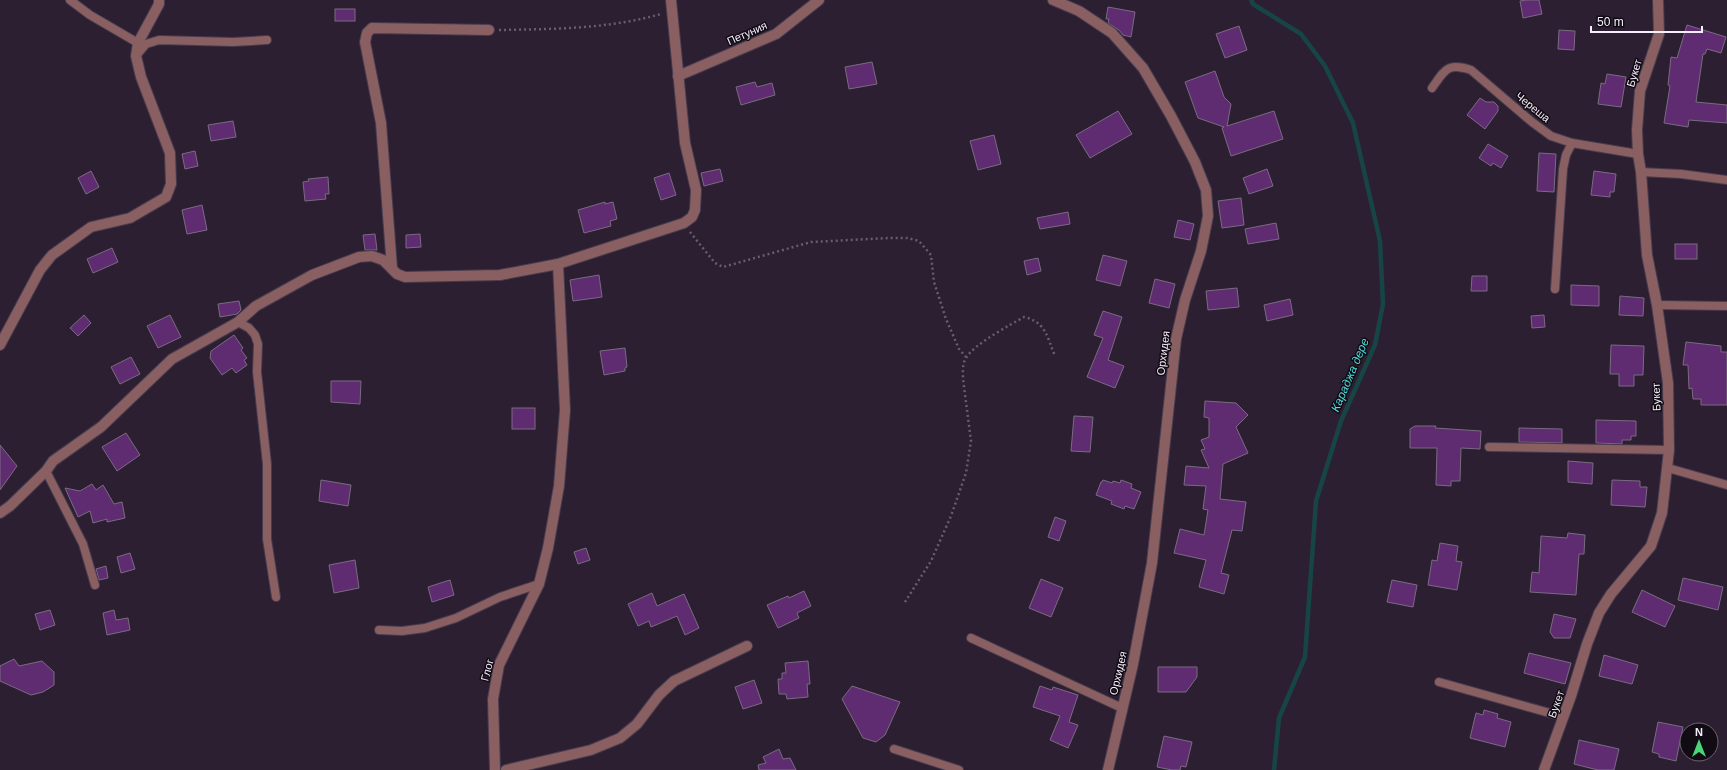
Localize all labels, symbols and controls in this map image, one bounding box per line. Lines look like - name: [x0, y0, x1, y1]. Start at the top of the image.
- scale bar: [1591, 8, 1702, 34]
- text: 50 m: [1597, 15, 1624, 29]
- street label: Петуния: [725, 19, 769, 47]
- street label: Букет: [1624, 58, 1644, 88]
- street label: Череша: [1513, 90, 1553, 125]
- street label: Орхидея: [1154, 330, 1172, 376]
- water label: Караджа дере: [1328, 336, 1372, 414]
- street label: Букет: [1650, 383, 1662, 411]
- street label: Орхидея: [1107, 650, 1129, 696]
- street label: Глог: [478, 658, 496, 682]
- street label: Букет: [1546, 689, 1566, 719]
- north arrow: [1679, 722, 1719, 762]
- text: N: [1695, 726, 1703, 738]

